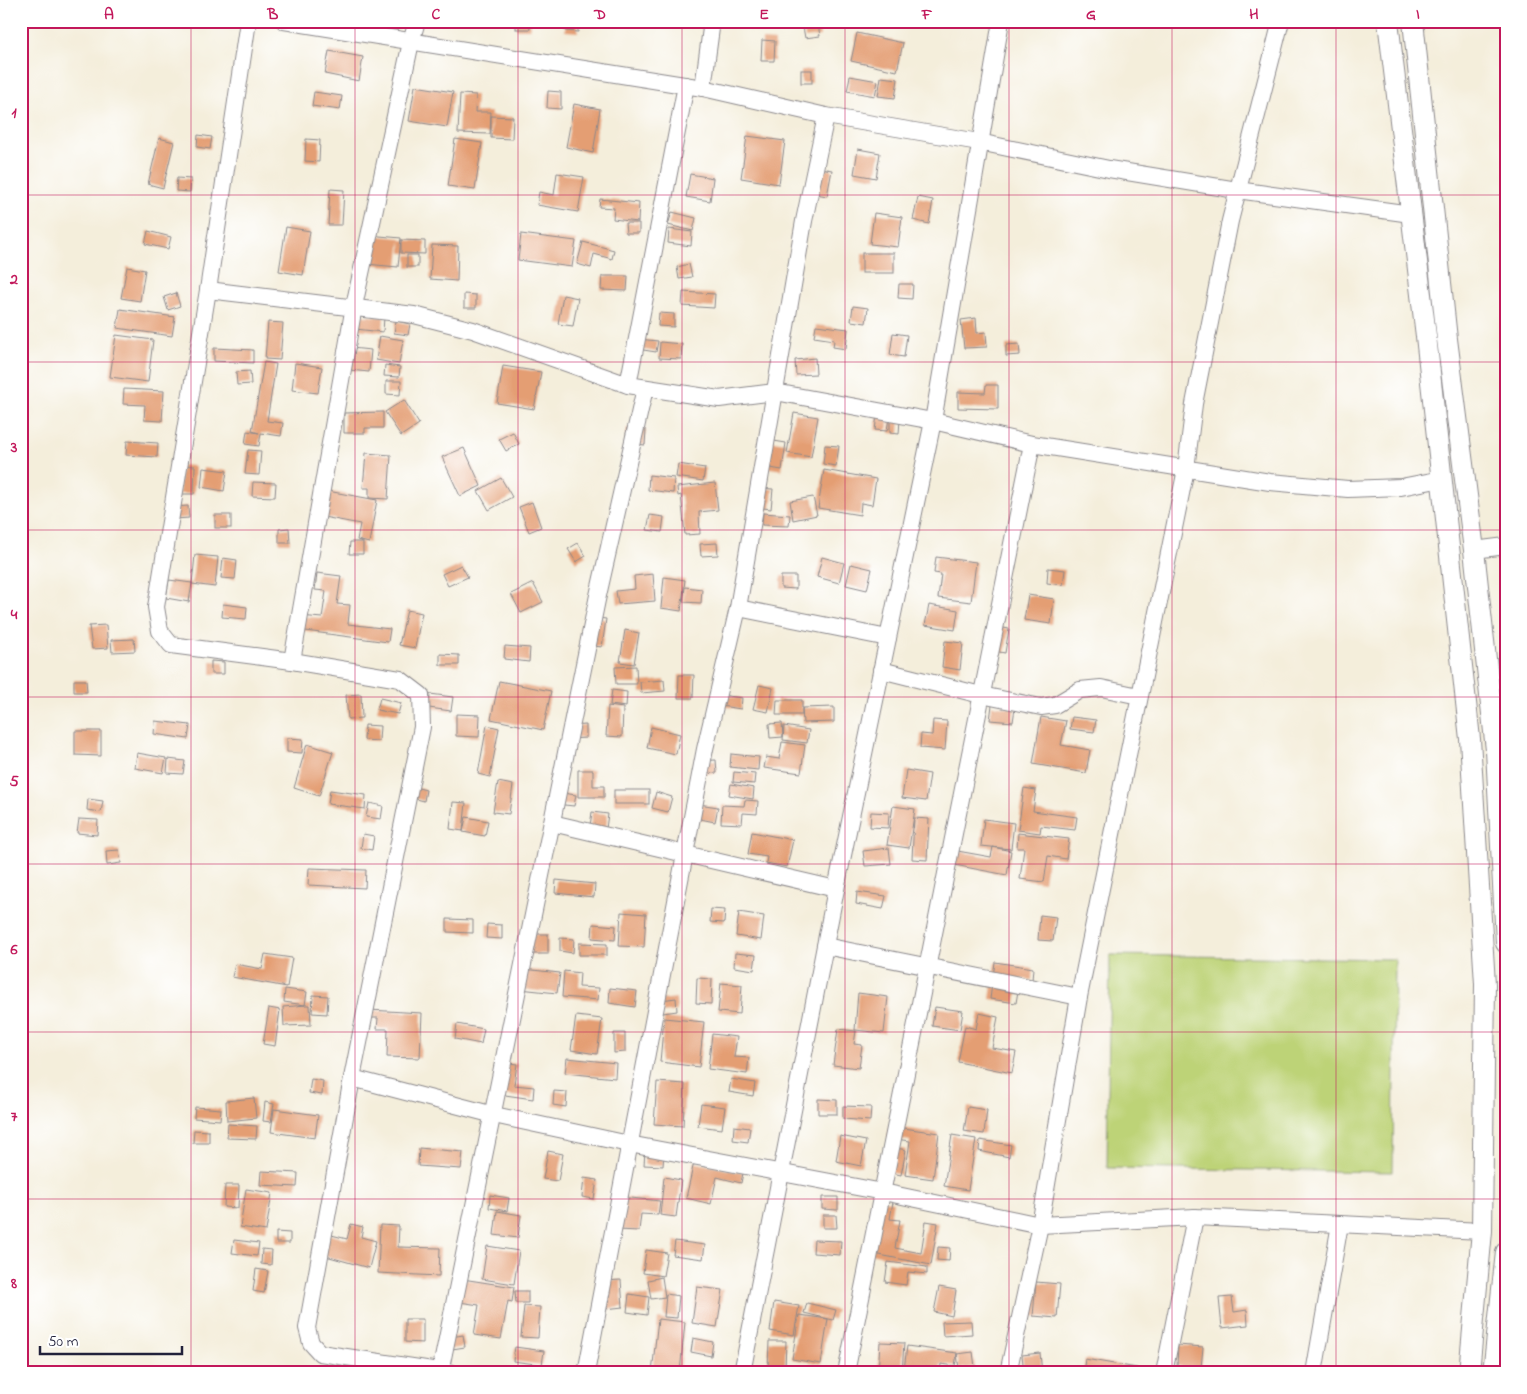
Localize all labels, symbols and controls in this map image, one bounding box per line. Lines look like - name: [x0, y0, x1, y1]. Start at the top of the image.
- text: A: [104, 3, 114, 27]
- text: B: [267, 3, 279, 27]
- text: C: [432, 3, 441, 27]
- text: D: [593, 3, 606, 27]
- text: E: [759, 3, 769, 27]
- text: F: [921, 3, 933, 27]
- text: G: [1086, 3, 1096, 27]
- text: H: [1249, 3, 1259, 27]
- text: I: [1416, 3, 1420, 27]
- text: 1: [11, 101, 17, 125]
- text: 2: [9, 268, 18, 292]
- text: 3: [10, 436, 18, 460]
- text: 4: [10, 603, 18, 627]
- text: 5: [9, 770, 19, 794]
- text: 6: [9, 938, 18, 962]
- text: 7: [11, 1105, 18, 1129]
- text: 8: [10, 1272, 17, 1296]
- scale bar: [40, 1324, 182, 1356]
- text: 50 m: [48, 1331, 79, 1353]

